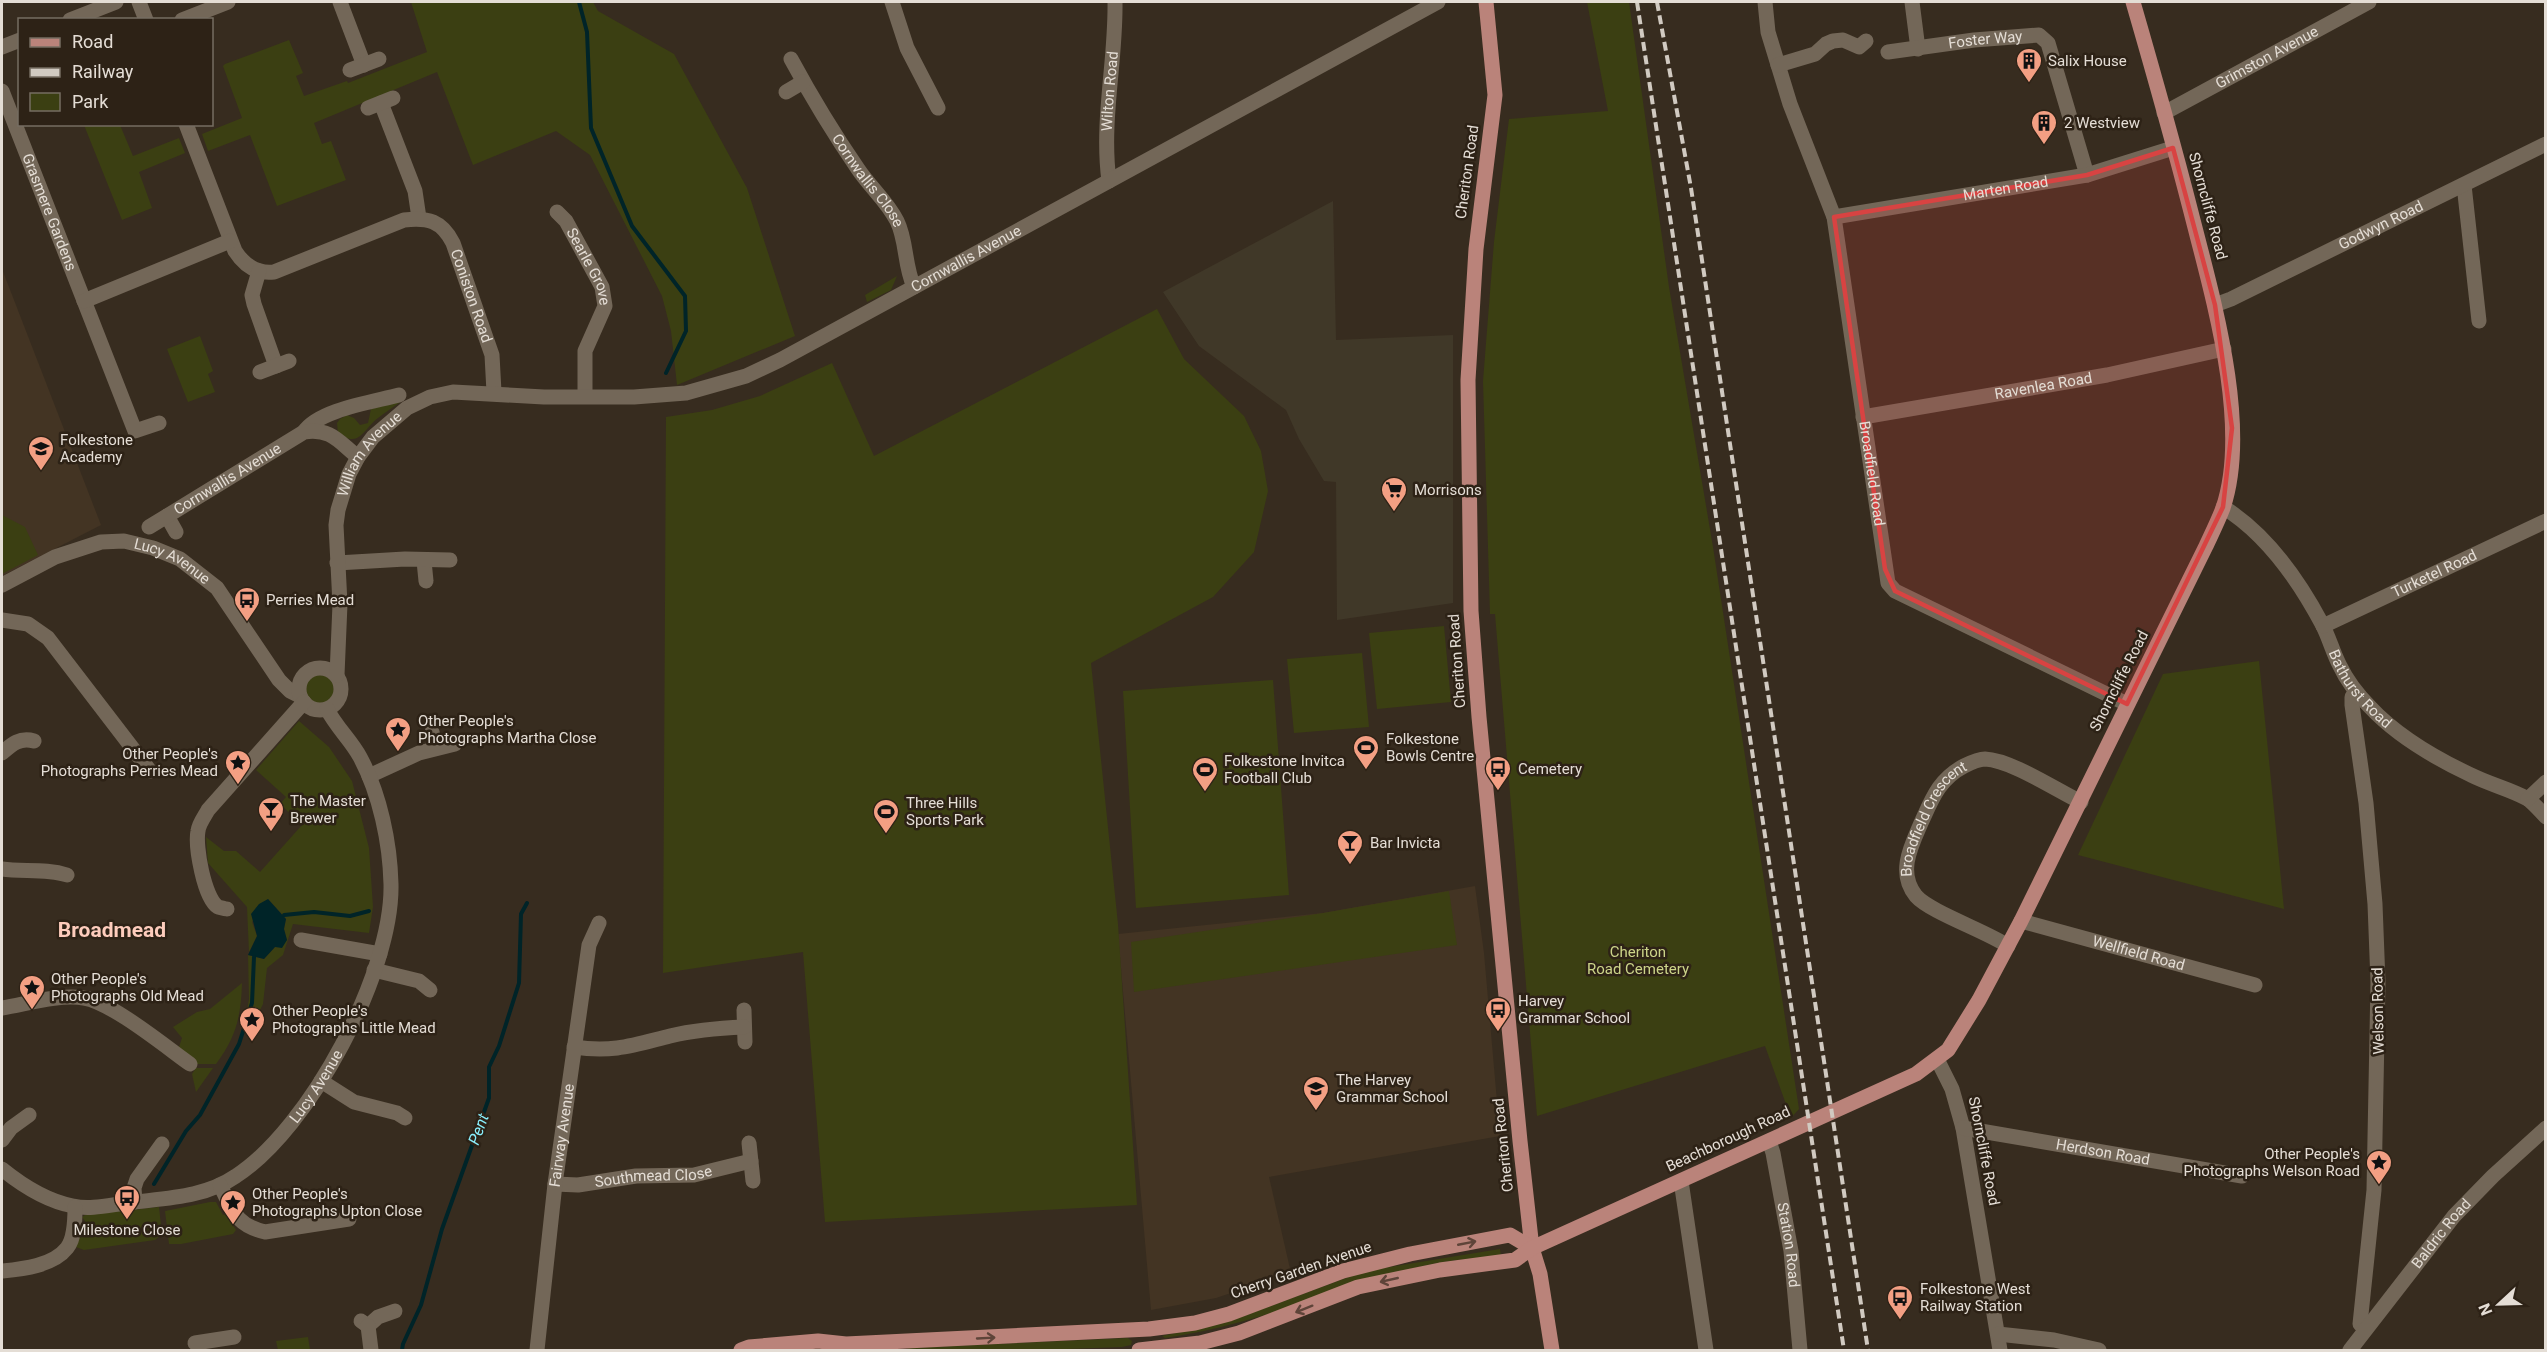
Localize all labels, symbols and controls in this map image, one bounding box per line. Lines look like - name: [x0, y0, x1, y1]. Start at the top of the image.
- legend: [18, 18, 213, 126]
- street label: Grimston Avenue: [2212, 22, 2321, 92]
- street label: Foster Way: [1947, 27, 2023, 53]
- text: Road: [72, 31, 113, 52]
- building icon: Salix House: [2014, 46, 2044, 84]
- street label: Wilton Road: [1098, 50, 1122, 132]
- place label: Salix House: [2048, 52, 2127, 70]
- text: Railway: [72, 61, 134, 82]
- text: Park: [72, 91, 109, 112]
- building icon: 2 Westview: [2029, 108, 2059, 146]
- place label: 2 Westview: [2064, 114, 2140, 132]
- street label: Cheriton Road: [1452, 124, 1482, 220]
- street label: Cornwallis Close: [828, 130, 908, 230]
- street label: Shorncliffe Road: [2185, 150, 2231, 262]
- street label: Grasmere Gardens: [18, 151, 80, 273]
- street label: Marten Road: [1962, 173, 2050, 204]
- street label: Godwyn Road: [2335, 197, 2426, 254]
- street label: Cornwallis Avenue: [908, 221, 1024, 296]
- street label: Searle Grove: [562, 225, 614, 306]
- street label: Coniston Road: [447, 247, 496, 345]
- street label: Ravenlea Road: [1993, 369, 2094, 403]
- street label: William Avenue: [334, 407, 405, 499]
- street label: Broadfield Road: [1855, 420, 1888, 527]
- place label: Folkestone Academy: [60, 431, 133, 466]
- school or university icon: Folkestone Academy: [26, 434, 56, 472]
- street label: Cornwallis Avenue: [170, 439, 284, 519]
- supermarket icon: Morrisons: [1379, 475, 1409, 513]
- place label: Morrisons: [1414, 481, 1482, 499]
- street label: Lucy Avenue: [132, 535, 214, 588]
- street label: Turketel Road: [2389, 546, 2480, 601]
- bus stop icon: Perries Mead: [232, 585, 262, 623]
- place label: Perries Mead: [266, 591, 354, 609]
- street label: Cheriton Road: [1445, 613, 1469, 709]
- street label: Shorncliffe Road: [2086, 628, 2152, 734]
- street label: Bathurst Road: [2325, 647, 2395, 732]
- place label: Other People's Photographs Martha Close: [418, 712, 597, 747]
- place icon: Other People's Photographs Martha Close: [383, 715, 413, 753]
- place label: Folkestone Bowls Centre: [1386, 730, 1474, 765]
- sports icon: Folkestone Bowls Centre: [1351, 733, 1381, 771]
- place label: Other People's Photographs Perries Mead: [41, 745, 218, 780]
- place icon: Other People's Photographs Perries Mead: [223, 748, 253, 786]
- place label: Folkestone Invitca Football Club: [1224, 752, 1345, 787]
- bus stop icon: Cemetery: [1483, 754, 1513, 792]
- sports icon: Folkestone Invitca Football Club: [1190, 755, 1220, 793]
- street label: Broadfield Crescent: [1897, 757, 1970, 877]
- place label: Cemetery: [1518, 760, 1582, 778]
- place label: The Master Brewer: [290, 792, 366, 827]
- place label: Three Hills Sports Park: [906, 794, 984, 829]
- bar icon: The Master Brewer: [256, 795, 286, 833]
- sports icon: Three Hills Sports Park: [871, 797, 901, 835]
- bar icon: Bar Invicta: [1335, 828, 1365, 866]
- place label: Bar Invicta: [1370, 834, 1441, 852]
- district label: Broadmead: [58, 918, 166, 942]
- street label: Wellfield Road: [2090, 932, 2187, 974]
- park label: Cheriton Road Cemetery: [1587, 943, 1689, 978]
- street label: Welson Road: [2368, 967, 2388, 1055]
- place label: Other People's Photographs Old Mead: [51, 970, 204, 1005]
- place icon: Other People's Photographs Old Mead: [17, 973, 47, 1011]
- place label: Harvey Grammar School: [1518, 992, 1630, 1027]
- bus stop icon: Harvey Grammar School: [1483, 995, 1513, 1033]
- place label: Other People's Photographs Little Mead: [272, 1002, 436, 1037]
- place icon: Other People's Photographs Little Mead: [237, 1005, 267, 1043]
- street label: Lucy Avenue: [286, 1047, 347, 1127]
- place label: The Harvey Grammar School: [1336, 1071, 1448, 1106]
- school or university icon: The Harvey Grammar School: [1301, 1074, 1331, 1112]
- street label: Fairway Avenue: [546, 1082, 578, 1188]
- street label: Shorncliffe Road: [1965, 1095, 2003, 1207]
- street label: Cheriton Road: [1489, 1097, 1517, 1193]
- street label: Beachborough Road: [1663, 1102, 1793, 1176]
- water label: Pent: [464, 1110, 493, 1147]
- street label: Herdson Road: [2055, 1135, 2151, 1169]
- place label: Other People's Photographs Welson Road: [2183, 1145, 2360, 1180]
- place icon: Other People's Photographs Welson Road: [2364, 1148, 2394, 1186]
- street label: Southmead Close: [593, 1162, 714, 1191]
- bus stop icon: Milestone Close: [112, 1183, 142, 1221]
- place label: Other People's Photographs Upton Close: [252, 1185, 422, 1220]
- place icon: Other People's Photographs Upton Close: [218, 1188, 248, 1226]
- street label: Baldric Road: [2408, 1195, 2475, 1272]
- street label: Station Road: [1773, 1201, 1803, 1288]
- place label: Milestone Close: [73, 1221, 181, 1239]
- street label: Cherry Garden Avenue: [1228, 1237, 1374, 1303]
- one-way arrow: [1457, 1237, 1476, 1248]
- north arrow: [2469, 1274, 2529, 1334]
- one-way arrow: [1380, 1275, 1399, 1287]
- place label: Folkestone West Railway Station: [1920, 1280, 2031, 1315]
- bus stop icon: Folkestone West Railway Station: [1885, 1283, 1915, 1321]
- text: N: [2475, 1301, 2496, 1318]
- one-way arrow: [1295, 1304, 1314, 1315]
- one-way arrow: [976, 1332, 996, 1343]

